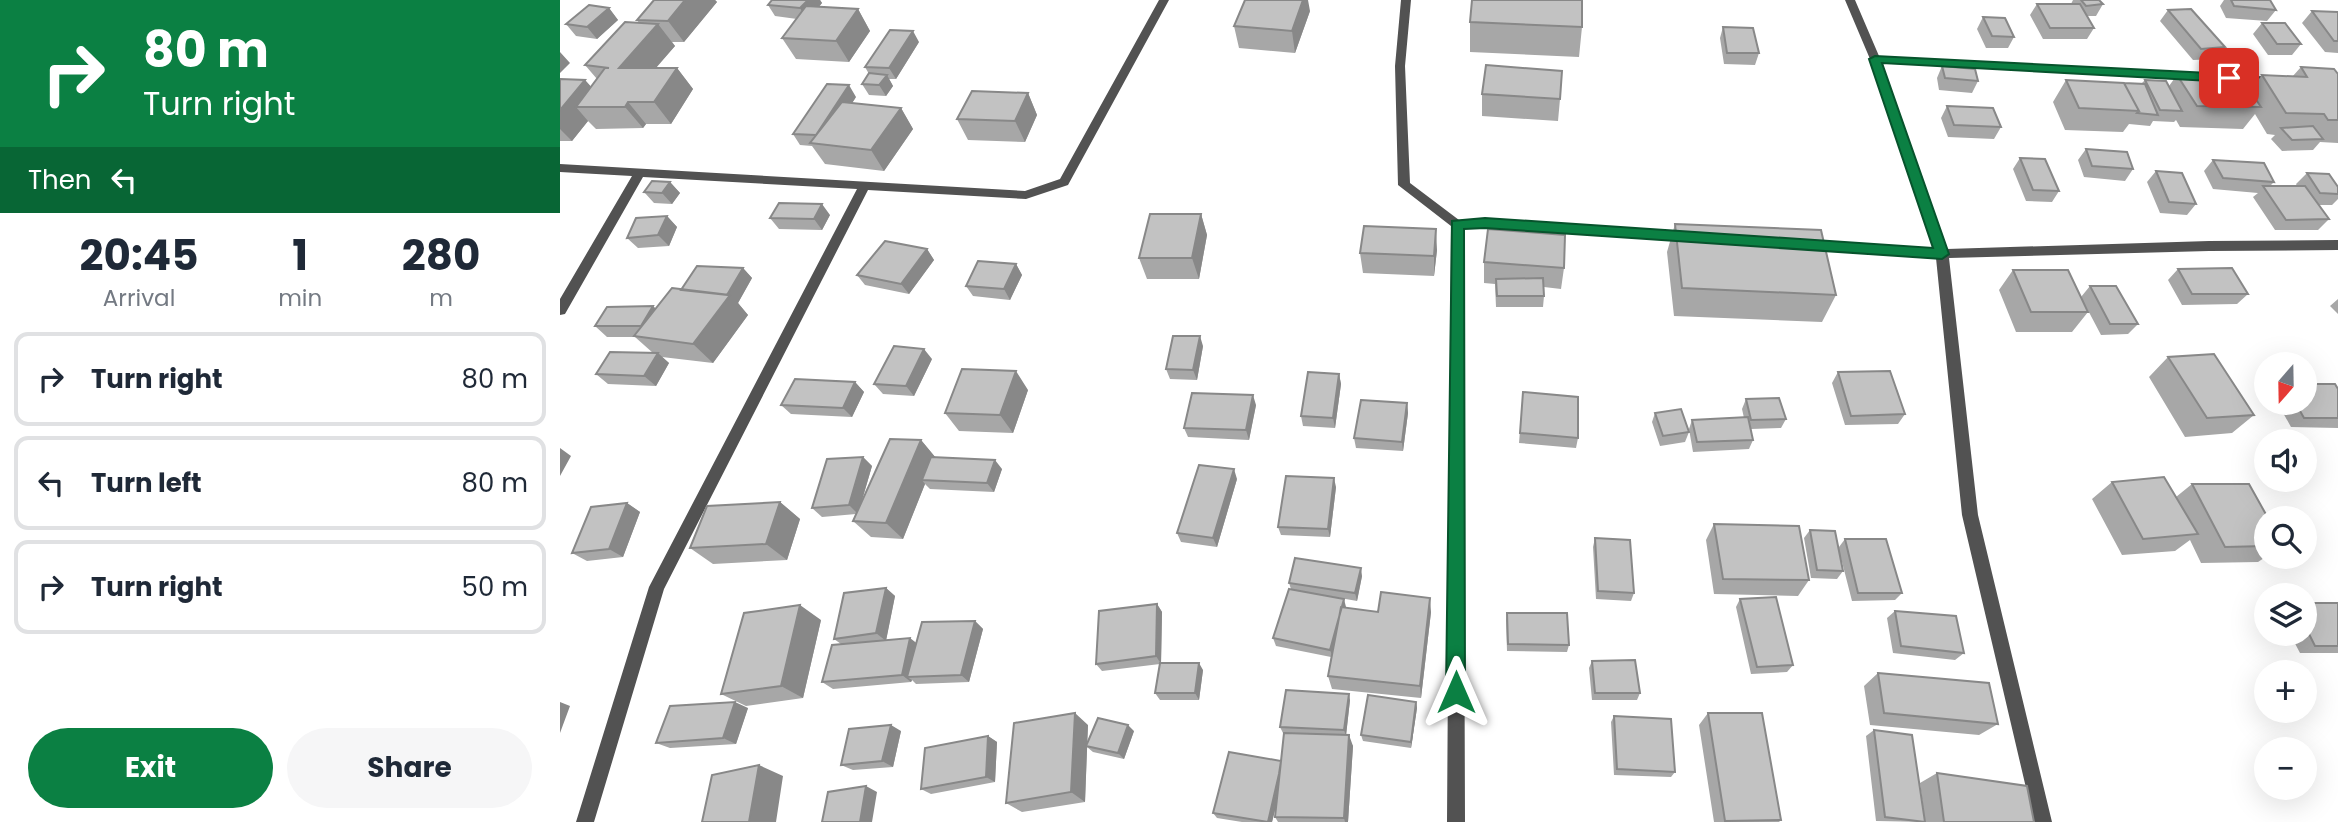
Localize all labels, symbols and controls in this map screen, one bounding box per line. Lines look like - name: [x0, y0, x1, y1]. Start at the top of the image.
- text: 80 m: [143, 16, 269, 84]
- icon: right: [28, 28, 119, 119]
- pin: [2199, 48, 2259, 108]
- icon: arrive: [2210, 59, 2248, 97]
- text: Turn right: [143, 81, 295, 126]
- icon: left: [105, 161, 143, 199]
- text: Then: [28, 162, 91, 198]
- text: 20:45: [80, 226, 199, 285]
- text: 1: [292, 226, 308, 285]
- text: 280: [402, 226, 480, 285]
- text: Arrival: [103, 282, 175, 314]
- text: min: [278, 282, 322, 314]
- text: m: [429, 282, 453, 314]
- north arrow: [2254, 352, 2317, 415]
- map controls: [2254, 352, 2317, 800]
- icon: right: [32, 360, 70, 398]
- text: Turn right: [91, 361, 223, 397]
- text: 80 m: [462, 361, 528, 397]
- button: sound: [2254, 429, 2317, 492]
- icon: left: [32, 464, 70, 502]
- text: Turn left: [91, 465, 202, 501]
- text: 80 m: [462, 465, 528, 501]
- button: search: [2254, 506, 2317, 569]
- icon: right: [32, 568, 70, 606]
- text: Turn right: [91, 569, 223, 605]
- text: 50 m: [462, 569, 528, 605]
- button: layers: [2254, 583, 2317, 646]
- position arrow: [1419, 655, 1493, 729]
- button: +: [2254, 660, 2317, 723]
- button: Exit: [28, 728, 273, 808]
- button: Share: [287, 728, 532, 808]
- button: −: [2254, 737, 2317, 800]

